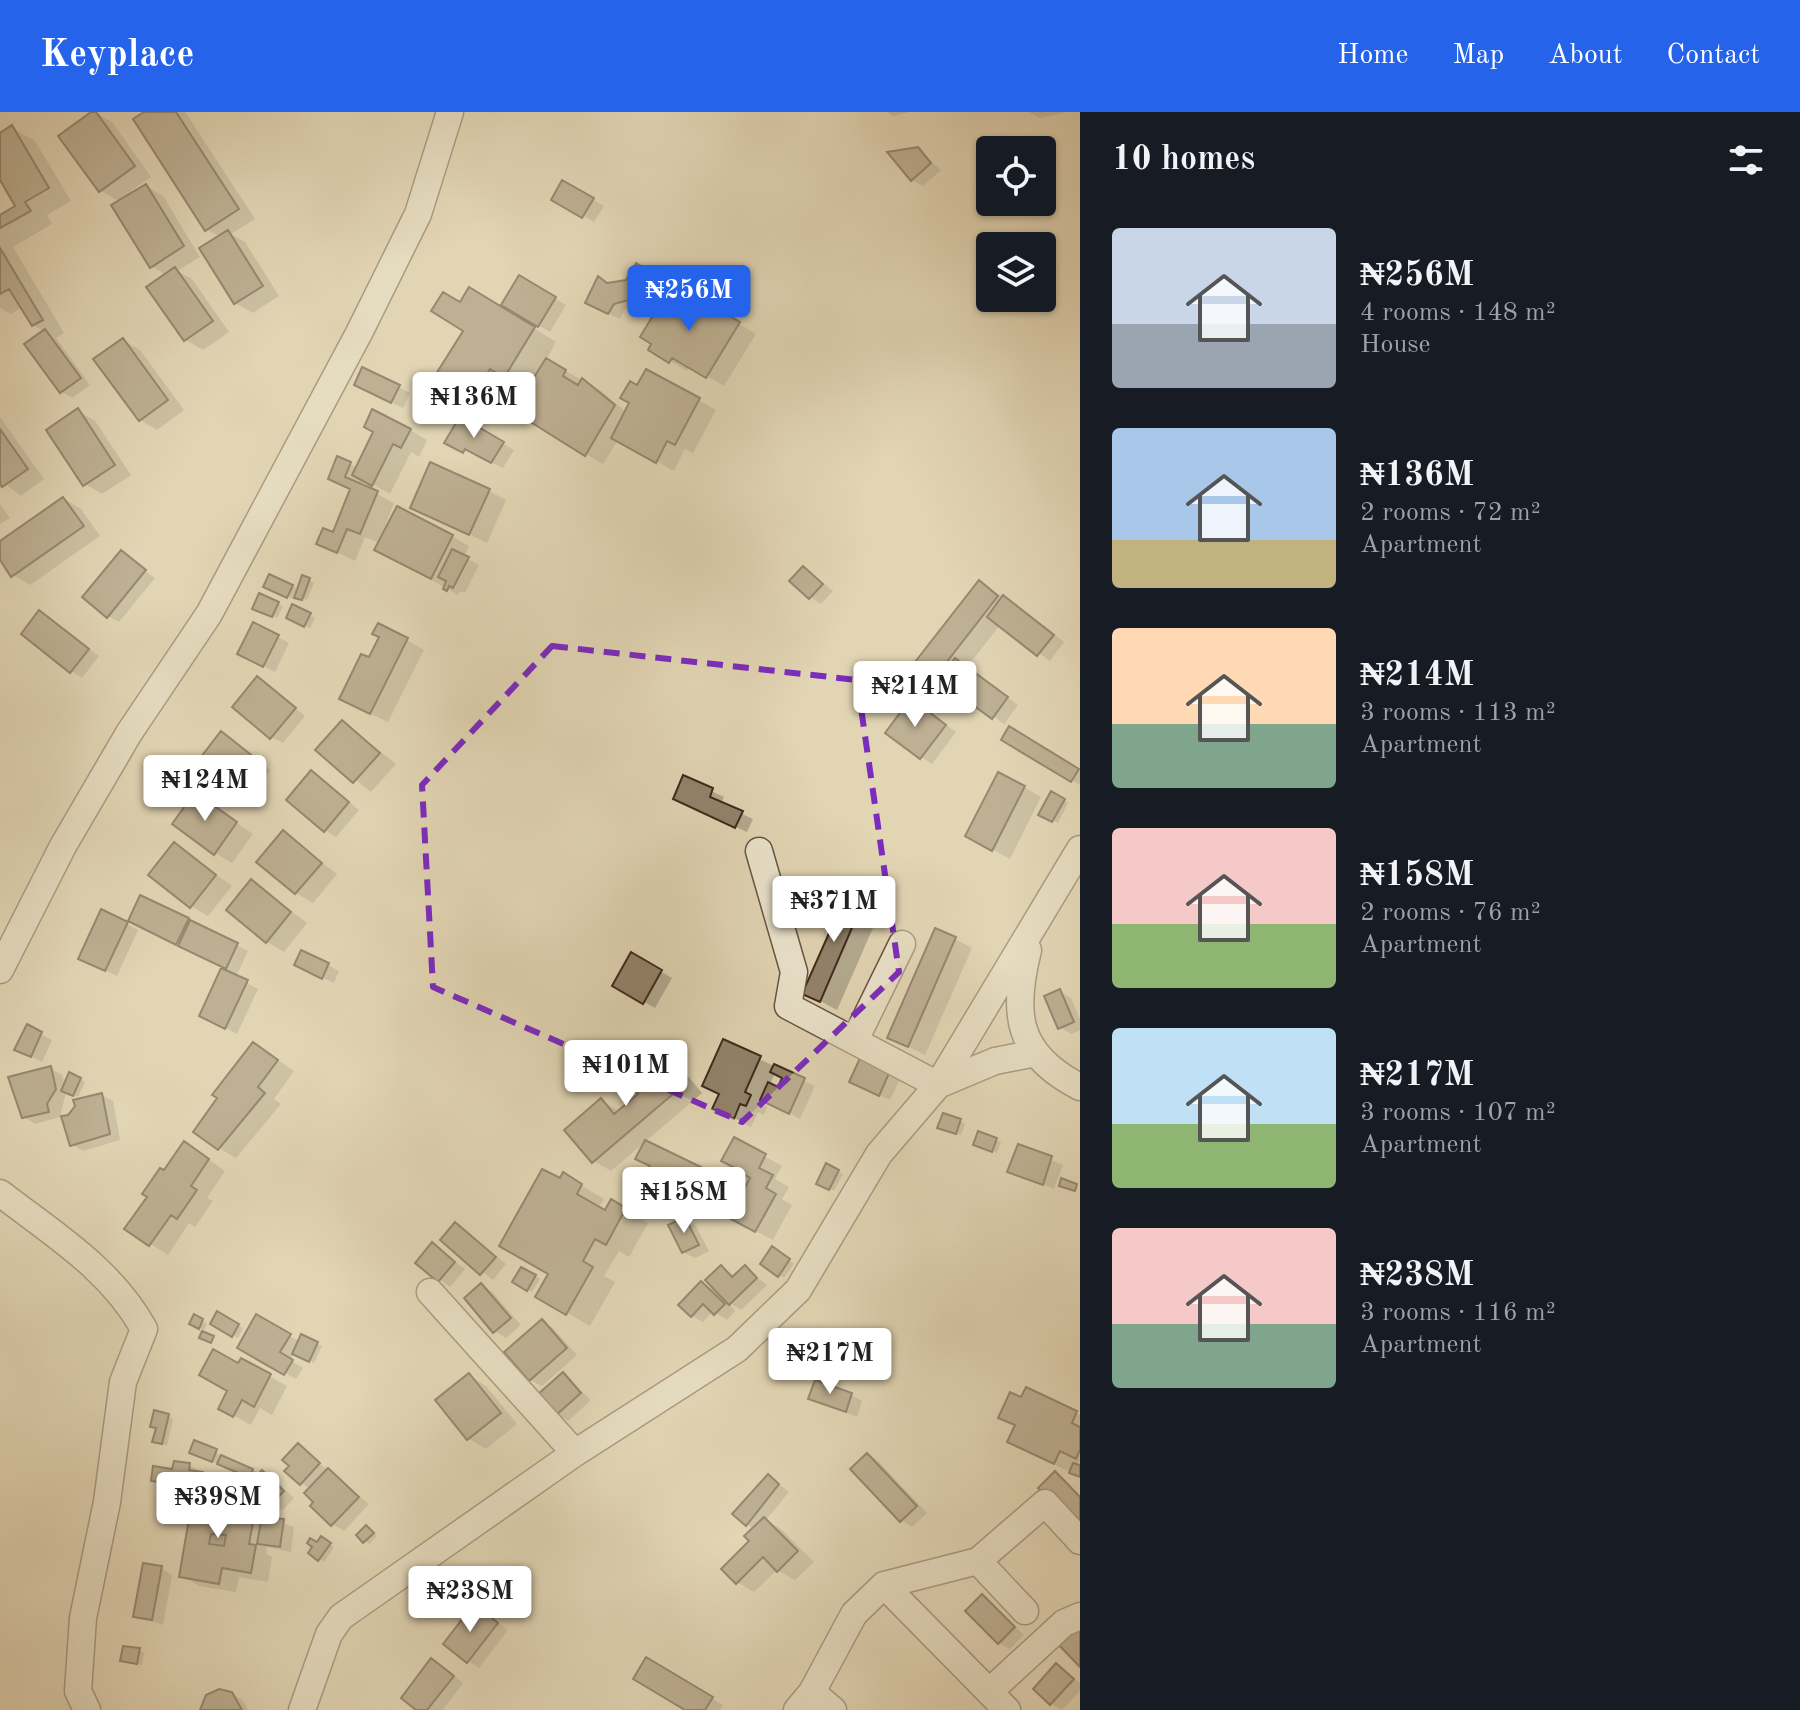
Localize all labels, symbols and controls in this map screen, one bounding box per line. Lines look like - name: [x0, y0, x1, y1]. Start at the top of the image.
- text: Keyplace: [40, 37, 195, 75]
- text: Home: [1337, 42, 1408, 70]
- text: Map: [1452, 42, 1504, 70]
- text: About: [1548, 42, 1623, 70]
- text: Contact: [1667, 42, 1760, 70]
- map controls: [976, 136, 1056, 312]
- button: locate: [976, 136, 1056, 216]
- icon: filters: [1724, 138, 1768, 182]
- text: 10 homes: [1112, 143, 1255, 177]
- button: layers: [976, 232, 1056, 312]
- text: ₦256M: [1360, 259, 1474, 293]
- icon: home: [1176, 260, 1272, 356]
- pin: ₦256M: [633, 265, 745, 333]
- text: ₦256M: [645, 278, 733, 304]
- text: 4 rooms · 148 m²: [1360, 300, 1556, 326]
- text: House: [1360, 332, 1431, 358]
- pin: ₦136M: [418, 372, 530, 440]
- text: ₦136M: [430, 385, 518, 411]
- text: ₦136M: [1360, 459, 1474, 493]
- icon: home: [1176, 460, 1272, 556]
- text: 2 rooms · 72 m²: [1360, 500, 1541, 526]
- text: Apartment: [1360, 532, 1482, 558]
- text: ₦214M: [1360, 659, 1474, 693]
- icon: home: [1176, 660, 1272, 756]
- pin: ₦214M: [859, 661, 971, 729]
- text: ₦214M: [871, 674, 959, 700]
- text: 3 rooms · 113 m²: [1360, 700, 1556, 726]
- text: Apartment: [1360, 732, 1482, 758]
- pin: ₦124M: [149, 755, 261, 823]
- text: ₦124M: [161, 768, 249, 794]
- text: ₦158M: [1360, 859, 1474, 893]
- icon: home: [1176, 860, 1272, 956]
- pin: ₦371M: [778, 876, 890, 944]
- text: ₦371M: [790, 889, 878, 915]
- text: 2 rooms · 76 m²: [1360, 900, 1541, 926]
- text: Apartment: [1360, 932, 1482, 958]
- pin: ₦101M: [570, 1040, 682, 1108]
- text: ₦101M: [582, 1053, 670, 1079]
- text: ₦217M: [1360, 1059, 1474, 1093]
- icon: home: [1176, 1060, 1272, 1156]
- text: 3 rooms · 107 m²: [1360, 1100, 1556, 1126]
- text: Apartment: [1360, 1132, 1482, 1158]
- pin: ₦158M: [628, 1167, 740, 1235]
- text: ₦158M: [640, 1180, 728, 1206]
- text: ₦238M: [1360, 1259, 1474, 1293]
- icon: home: [1176, 1260, 1272, 1356]
- text: 3 rooms · 116 m²: [1360, 1300, 1556, 1326]
- pin: ₦217M: [774, 1328, 886, 1396]
- text: Apartment: [1360, 1332, 1482, 1358]
- text: ₦217M: [786, 1341, 874, 1367]
- pin: ₦398M: [162, 1472, 274, 1540]
- text: ₦398M: [174, 1485, 262, 1511]
- pin: ₦238M: [414, 1566, 526, 1634]
- text: ₦238M: [426, 1579, 514, 1605]

